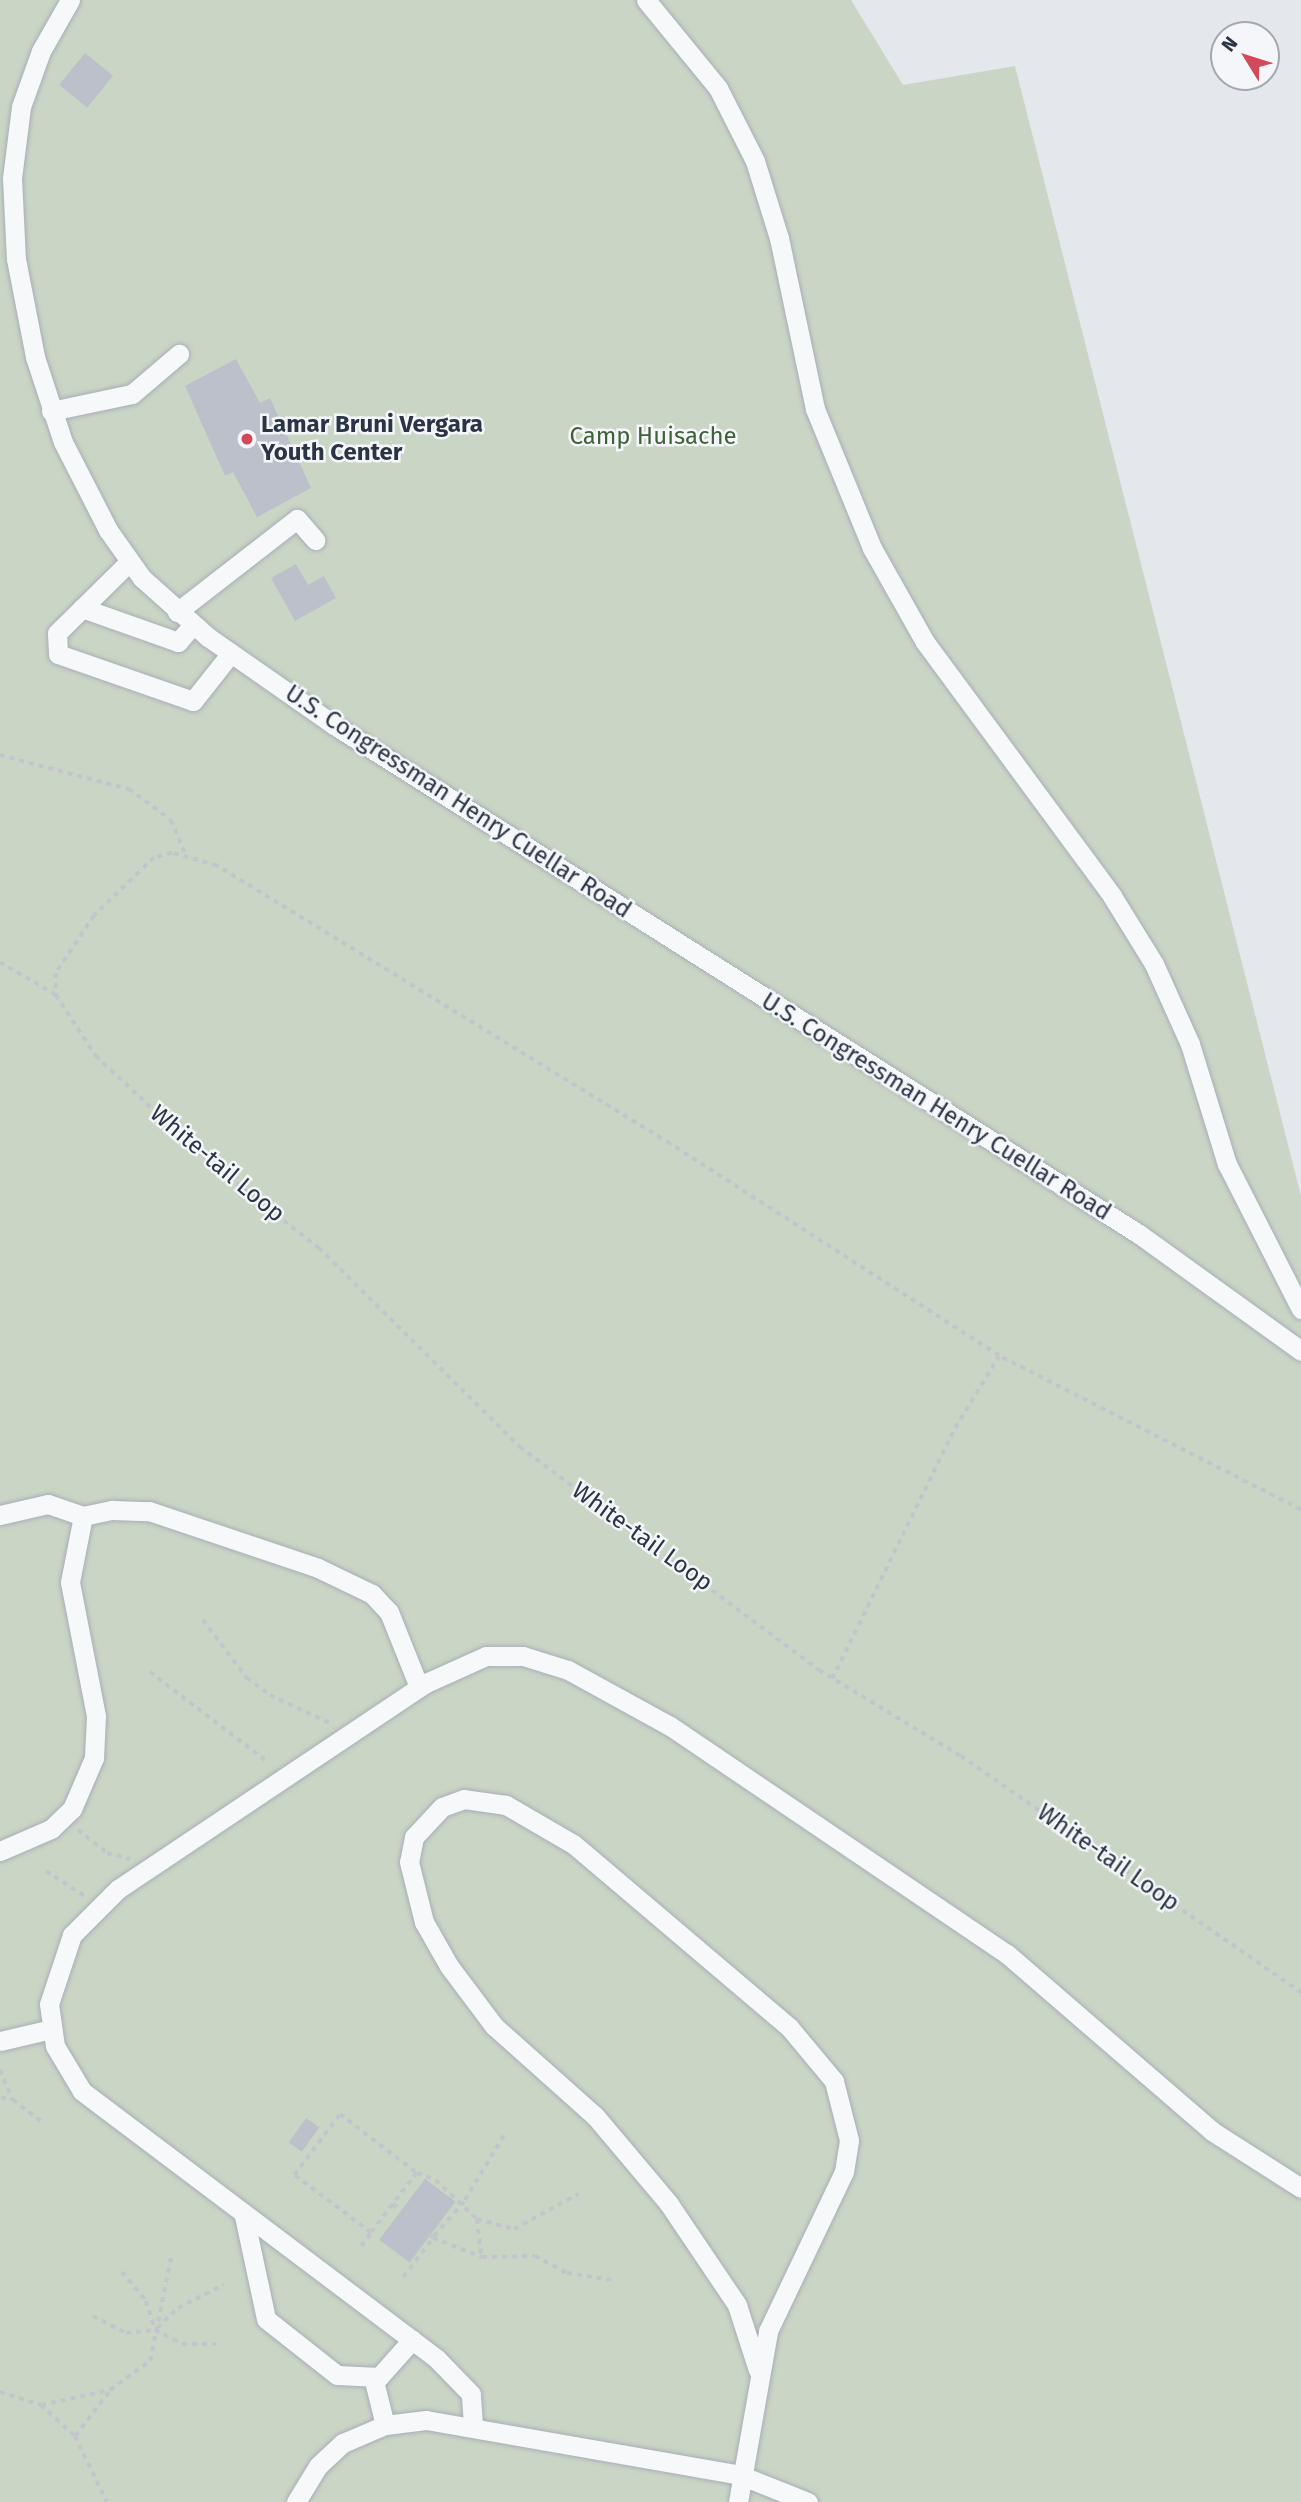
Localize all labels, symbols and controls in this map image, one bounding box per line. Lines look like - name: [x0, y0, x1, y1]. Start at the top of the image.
- north arrow: [1210, 21, 1280, 91]
- text: N: [1217, 32, 1243, 56]
- place label: Lamar Bruni Vergara Youth Center: [261, 411, 483, 467]
- park label: Camp Huisache: [569, 423, 737, 451]
- marker: Lamar Bruni Vergara Youth Center: [239, 431, 255, 447]
- street label: U.S. Congressman Henry Cuellar Road: [280, 679, 636, 925]
- street label: U.S. Congressman Henry Cuellar Road: [756, 987, 1116, 1227]
- street label: White-tail Loop: [144, 1099, 290, 1229]
- street label: White-tail Loop: [566, 1476, 718, 1598]
- street label: White-tail Loop: [1031, 1798, 1185, 1918]

